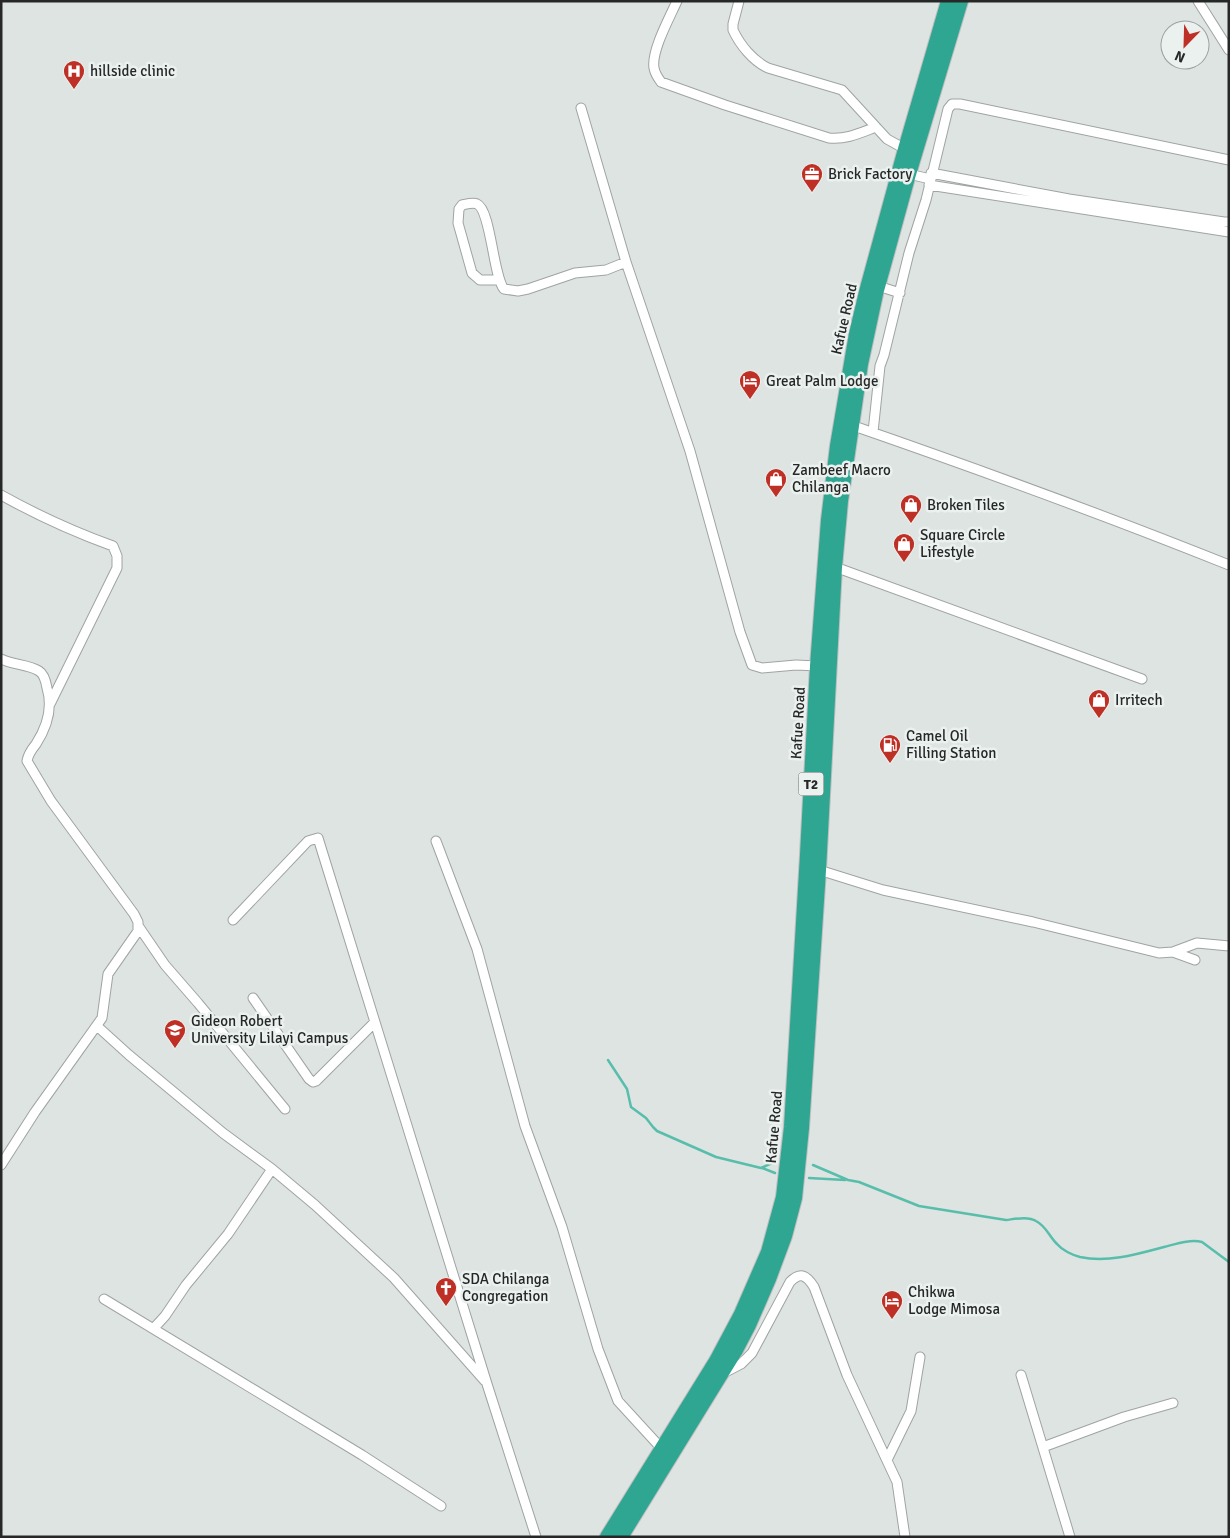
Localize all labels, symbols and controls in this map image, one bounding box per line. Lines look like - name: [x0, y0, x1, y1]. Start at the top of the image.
- north arrow: [1160, 20, 1210, 70]
- text: N: [1172, 47, 1188, 66]
- hospital icon: hillside clinic: [62, 59, 86, 90]
- place label: hillside clinic: [90, 62, 175, 80]
- office icon: Brick Factory: [800, 162, 824, 193]
- place label: Brick Factory: [828, 165, 912, 183]
- street label: Kafue Road: [827, 282, 861, 356]
- hotel icon: Great Palm Lodge: [738, 369, 762, 400]
- place label: Great Palm Lodge: [766, 372, 878, 390]
- place label: Zambeef Macro Chilanga: [792, 461, 891, 496]
- shop icon: Zambeef Macro Chilanga: [764, 467, 788, 498]
- shop icon: Broken Tiles: [899, 493, 923, 524]
- place label: Broken Tiles: [927, 496, 1005, 514]
- place label: Square Circle Lifestyle: [920, 526, 1005, 561]
- shop icon: Square Circle Lifestyle: [892, 532, 916, 563]
- street label: Kafue Road: [787, 686, 809, 760]
- shop icon: Irritech: [1087, 688, 1111, 719]
- place label: Irritech: [1115, 691, 1163, 709]
- place label: Camel Oil Filling Station: [906, 727, 996, 762]
- fuel station icon: Camel Oil Filling Station: [878, 733, 902, 764]
- road number: T2: [798, 772, 824, 796]
- place label: Gideon Robert University Lilayi Campus: [191, 1012, 349, 1047]
- school or university icon: Gideon Robert University Lilayi Campus: [163, 1018, 187, 1049]
- street label: Kafue Road: [762, 1090, 786, 1164]
- place label: SDA Chilanga Congregation: [462, 1270, 549, 1305]
- church icon: SDA Chilanga Congregation: [434, 1276, 458, 1307]
- place label: Chikwa Lodge Mimosa: [908, 1283, 1000, 1318]
- hotel icon: Chikwa Lodge Mimosa: [880, 1289, 904, 1320]

